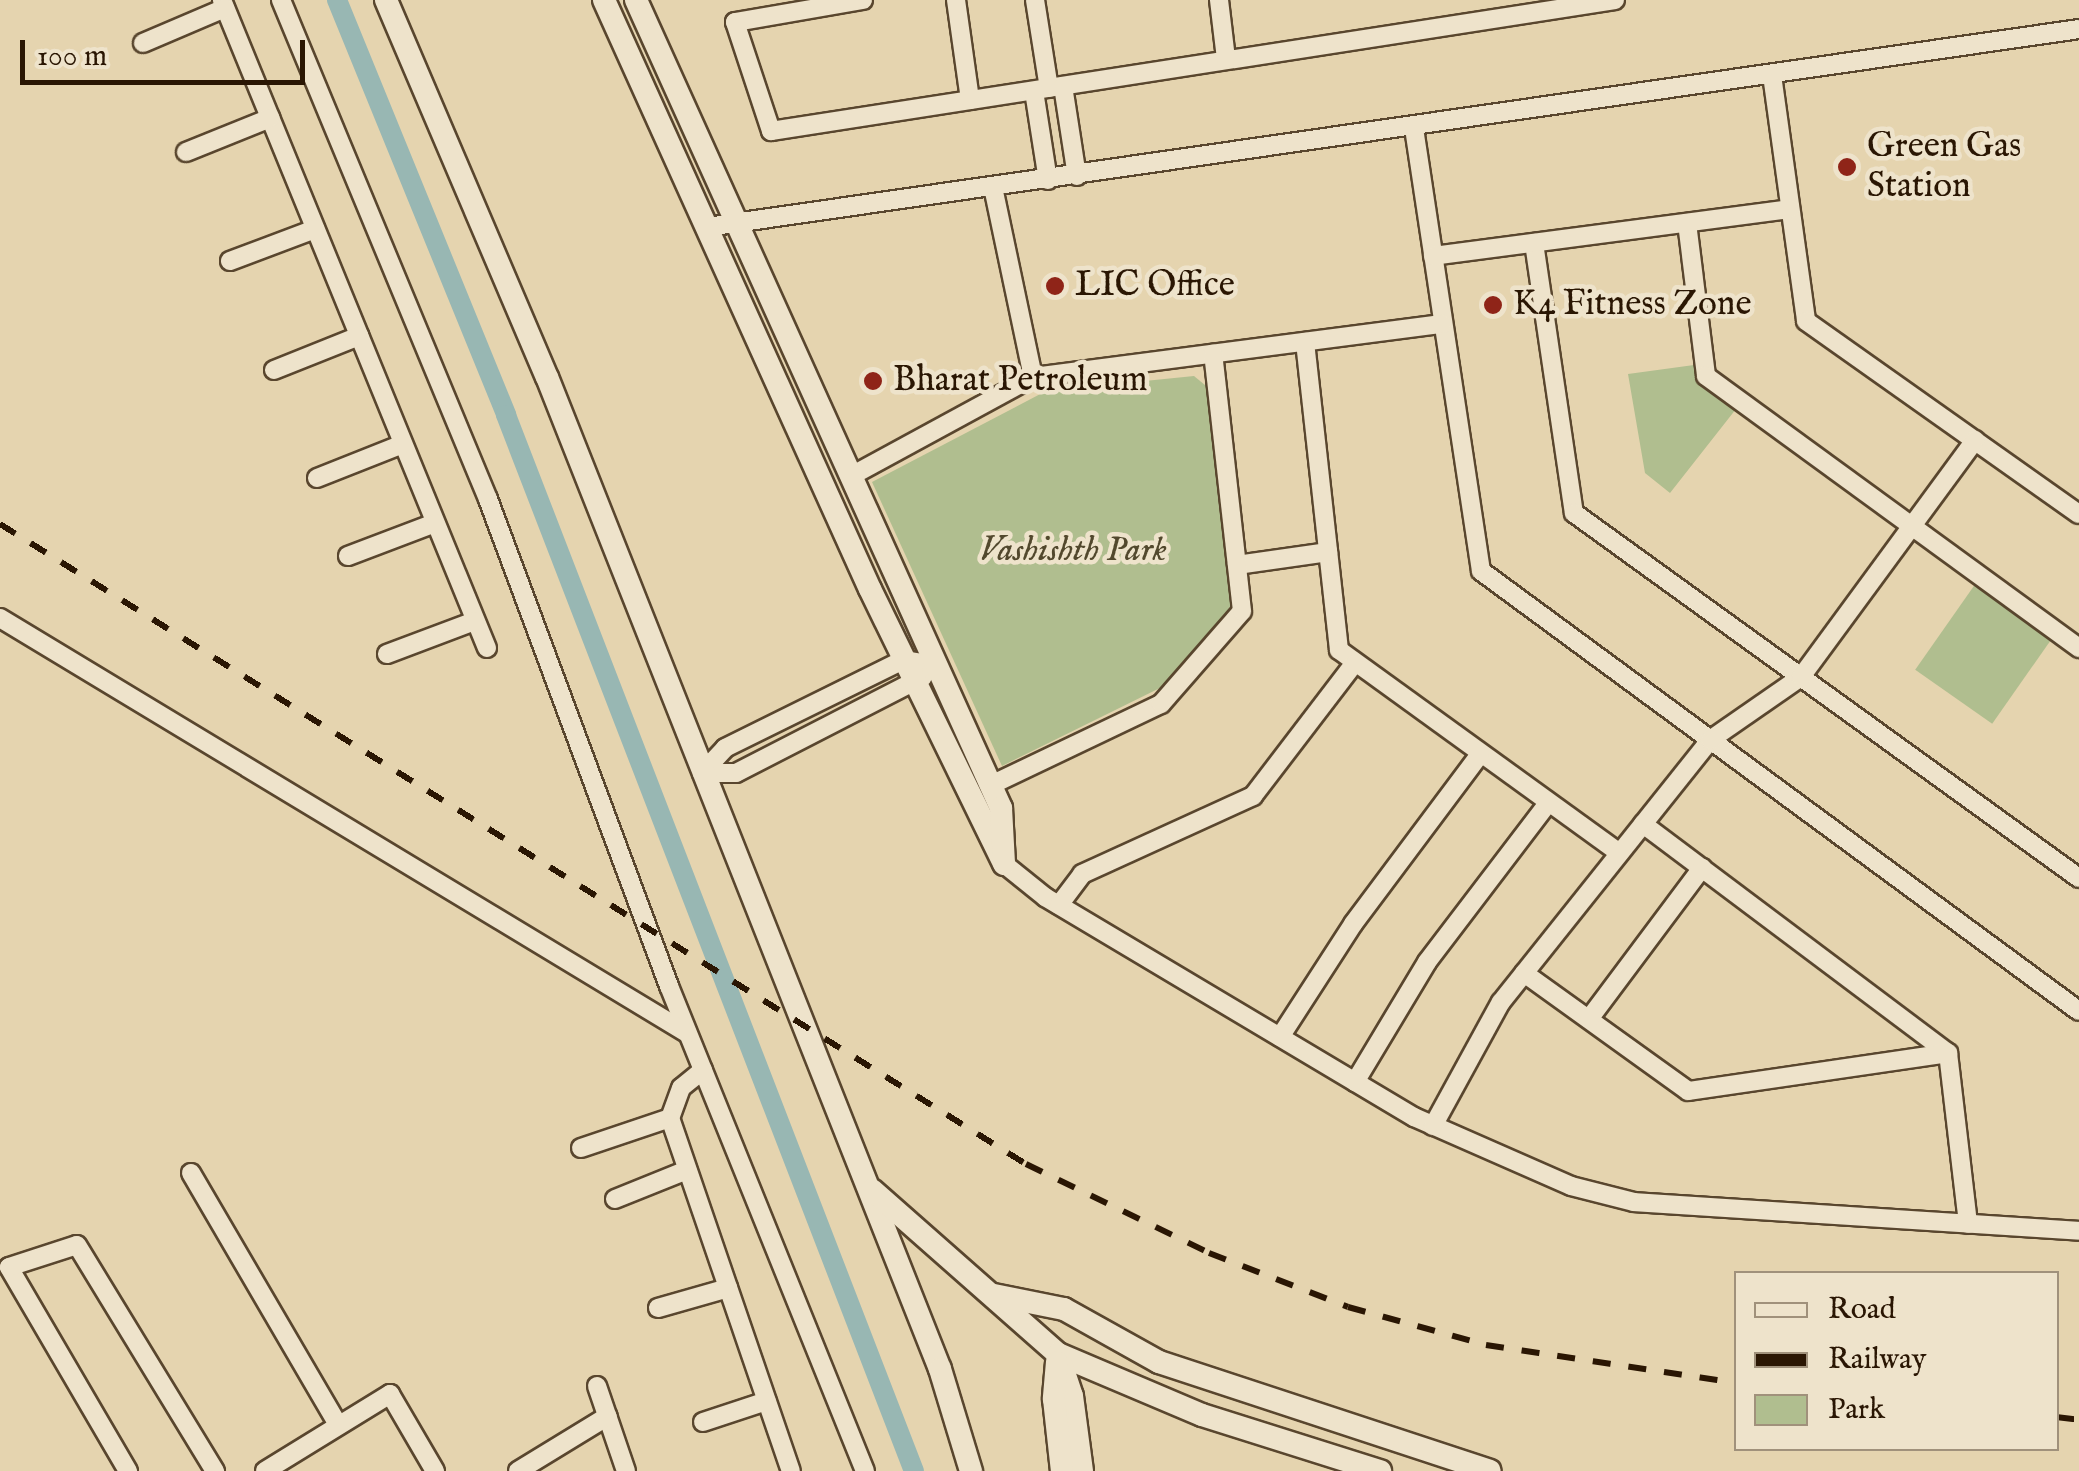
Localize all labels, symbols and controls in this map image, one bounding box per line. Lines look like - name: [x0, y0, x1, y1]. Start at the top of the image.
- scale bar: [25, 20, 310, 82]
- text: 100 m: [37, 38, 107, 76]
- place label: Green Gas Station: [1867, 126, 2021, 208]
- marker: Green Gas Station: [1836, 156, 1858, 178]
- place label: LIC Office: [1075, 265, 1235, 307]
- marker: LIC Office: [1044, 275, 1066, 297]
- place label: K4 Fitness Zone: [1513, 284, 1752, 326]
- marker: K4 Fitness Zone: [1482, 294, 1504, 316]
- place label: Bharat Petroleum: [893, 360, 1148, 402]
- marker: Bharat Petroleum: [862, 370, 884, 392]
- park label: Vashishth Park: [979, 530, 1167, 572]
- legend: [1734, 1271, 2059, 1451]
- text: Road: [1828, 1291, 1896, 1329]
- text: Railway: [1828, 1341, 1926, 1379]
- text: Park: [1828, 1391, 1885, 1429]

